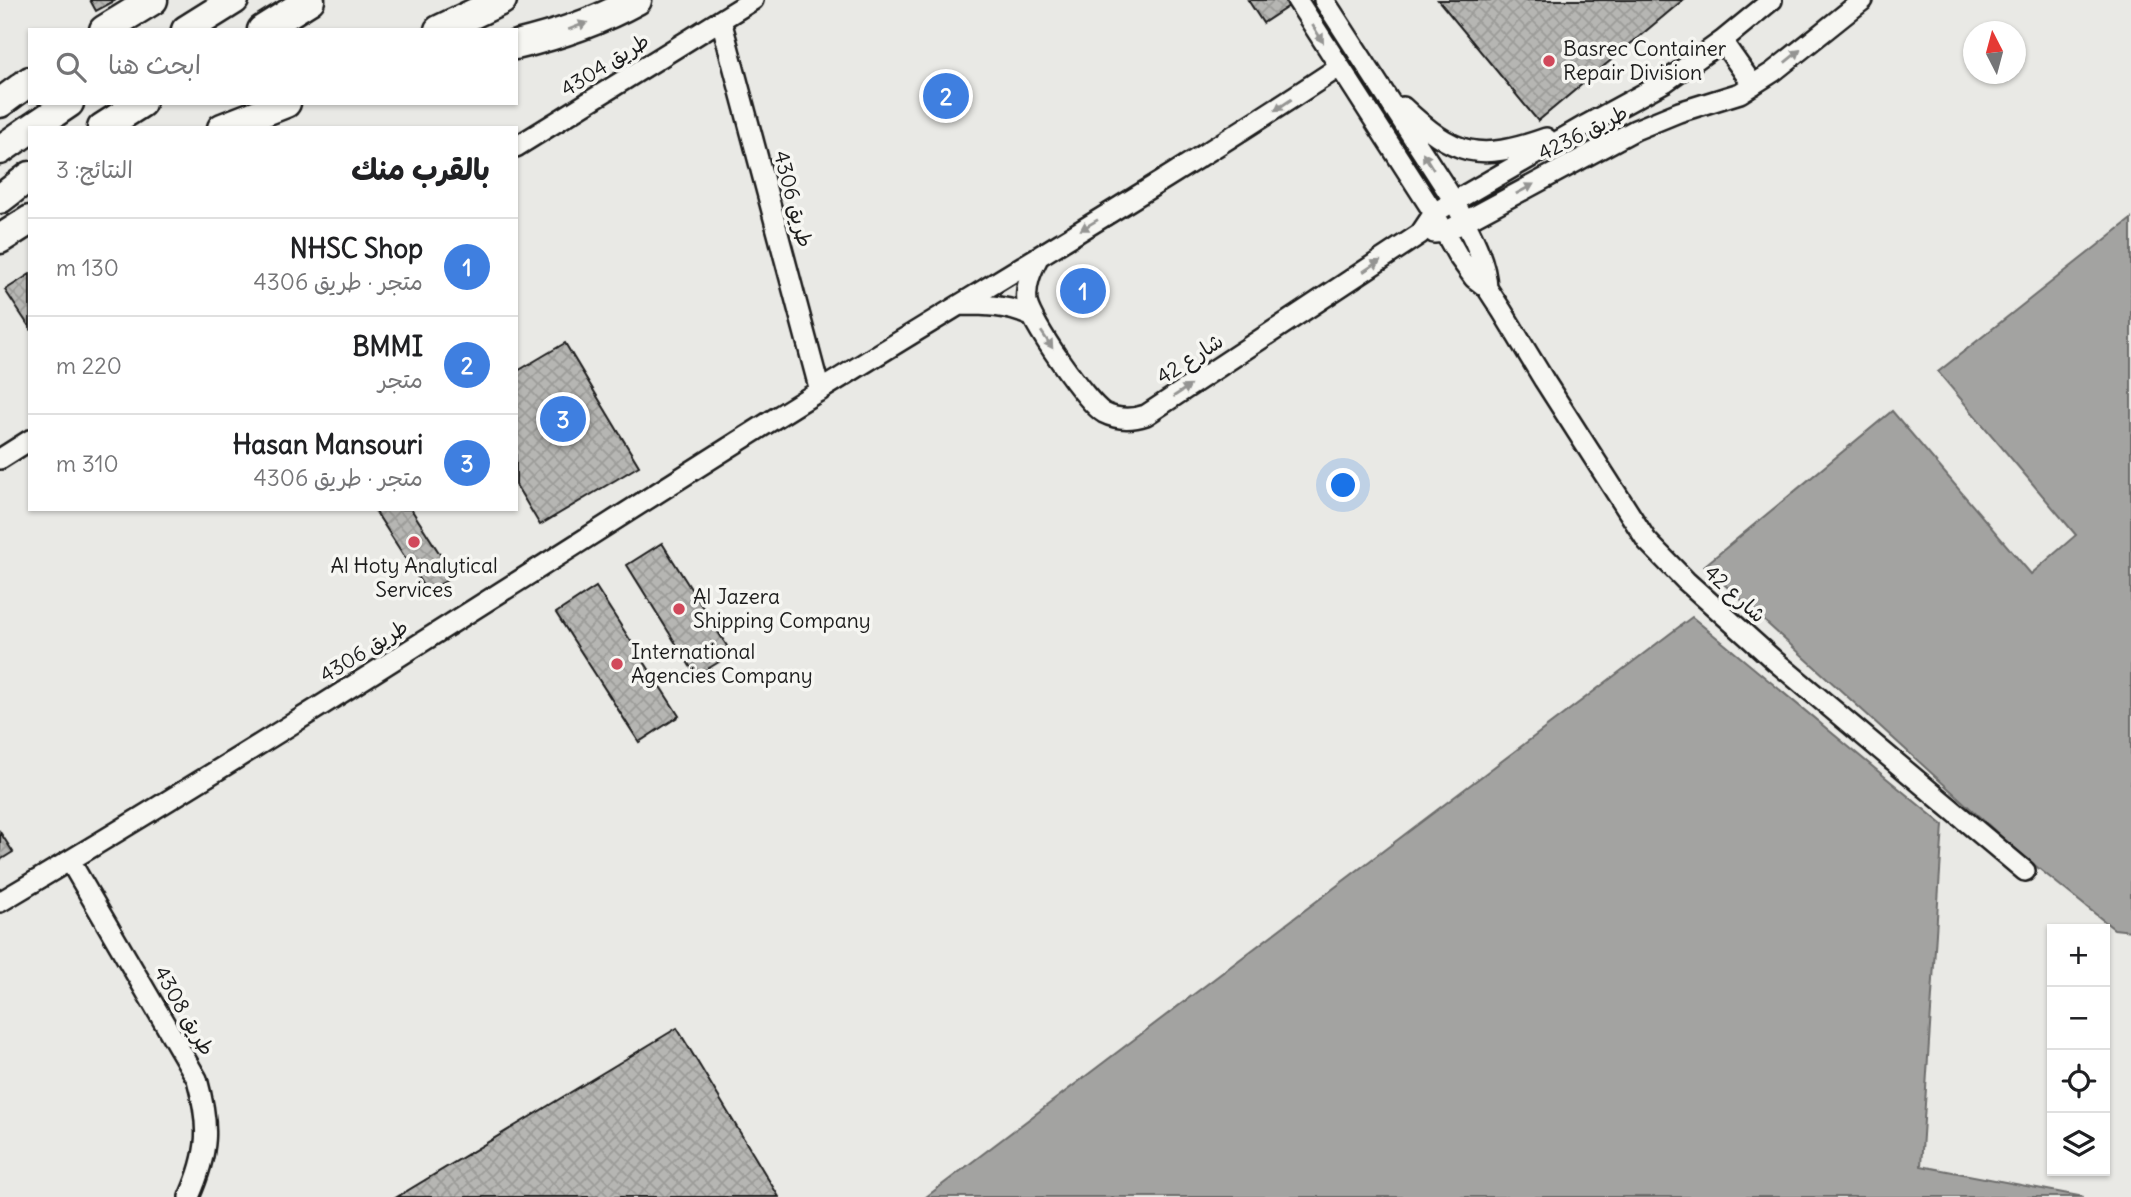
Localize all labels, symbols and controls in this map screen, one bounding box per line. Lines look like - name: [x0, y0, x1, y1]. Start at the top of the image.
- one-way arrow: [568, 21, 589, 32]
- north arrow: [1963, 21, 2026, 84]
- one-way arrow: [1312, 24, 1325, 43]
- street label: طريق 4304: [556, 27, 654, 102]
- search box: [28, 28, 518, 105]
- place label: Basrec Container Repair Division: [1563, 35, 1727, 86]
- icon: search: [52, 48, 90, 86]
- text: ابحث هنا: [108, 48, 201, 81]
- one-way arrow: [1783, 48, 1801, 63]
- marker: Basrec Container Repair Division: [1541, 53, 1557, 69]
- pin: 2: [923, 70, 969, 122]
- one-way arrow: [1273, 98, 1292, 111]
- street label: طريق 4236: [1534, 99, 1632, 167]
- street label: طريق 4306: [768, 148, 819, 250]
- text: بالقرب منك: [351, 150, 490, 188]
- one-way arrow: [1422, 151, 1435, 171]
- text: النتائج: 3: [56, 155, 133, 184]
- one-way arrow: [1515, 183, 1535, 195]
- one-way arrow: [1080, 219, 1099, 231]
- text: NHSC Shop: [290, 232, 423, 265]
- text: 130 m: [56, 253, 119, 282]
- text: 1: [462, 253, 472, 282]
- one-way arrow: [1363, 259, 1382, 272]
- pin: 1: [1060, 265, 1106, 317]
- text: متجر · طريق 4306: [253, 267, 423, 296]
- street label: شارع 42: [1151, 327, 1229, 392]
- text: BMMI: [352, 330, 423, 363]
- one-way arrow: [1040, 331, 1054, 349]
- text: 220 m: [56, 351, 122, 380]
- text: 2: [461, 351, 473, 380]
- text: متجر: [378, 365, 423, 394]
- one-way arrow: [1173, 385, 1192, 398]
- pin: 3: [540, 393, 586, 445]
- text: Hasan Mansouri: [233, 428, 423, 461]
- text: 310 m: [56, 449, 119, 478]
- text: 3: [460, 449, 474, 478]
- text: متجر · طريق 4306: [253, 463, 423, 492]
- your location: [1326, 468, 1360, 502]
- marker: Al Hoty Analytical Services: [406, 534, 422, 550]
- place label: Al Hoty Analytical Services: [330, 552, 498, 603]
- street label: شارع 42: [1697, 559, 1772, 630]
- place label: Al Jazera Shipping Company: [693, 583, 871, 634]
- marker: Al Jazera Shipping Company: [671, 601, 687, 617]
- street label: طريق 4306: [315, 613, 413, 688]
- place label: International Agencies Company: [631, 638, 813, 689]
- marker: International Agencies Company: [609, 656, 625, 672]
- map controls: [2047, 924, 2110, 1176]
- button: +: [2047, 924, 2110, 987]
- street label: طريق 4308: [148, 961, 221, 1060]
- button: −: [2047, 987, 2110, 1050]
- button: locate: [2047, 1050, 2110, 1113]
- button: layers: [2047, 1113, 2110, 1176]

